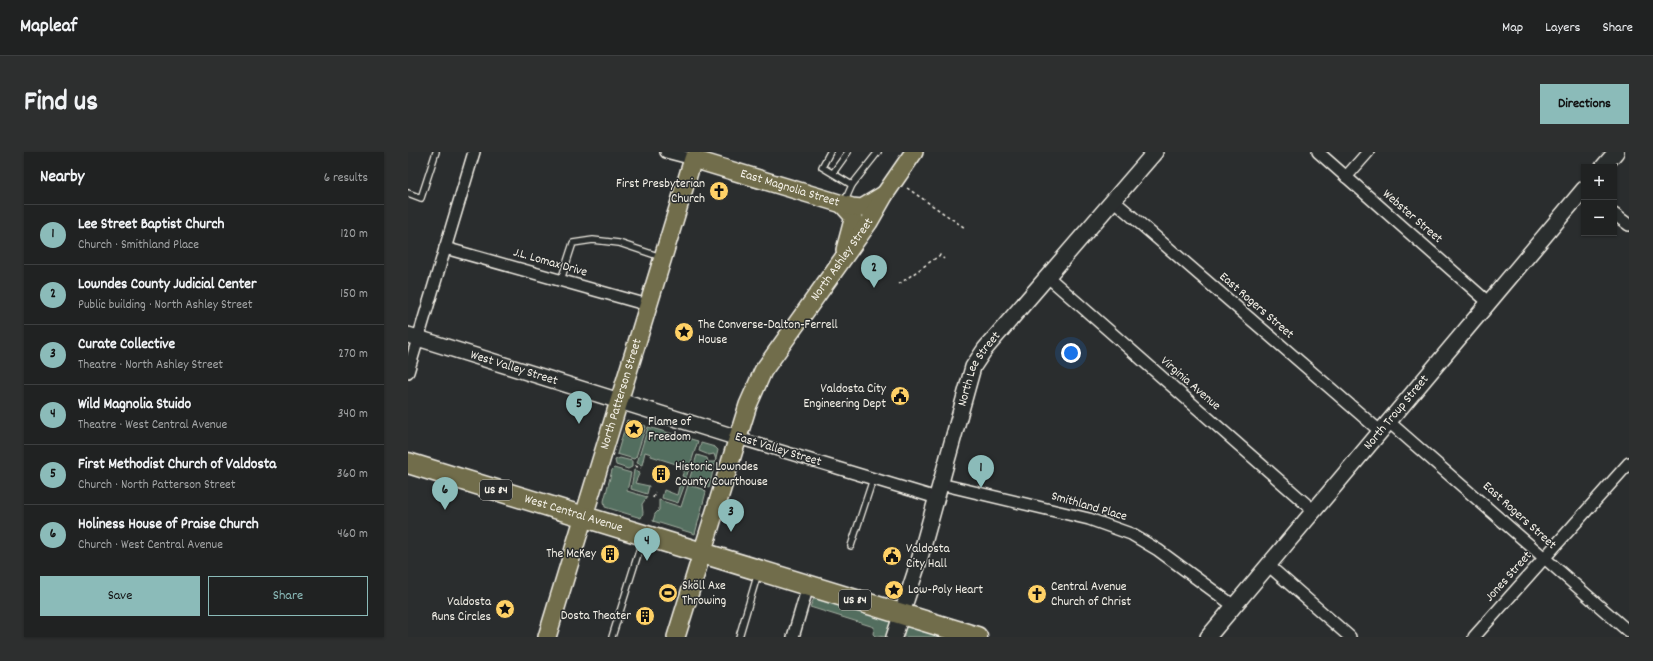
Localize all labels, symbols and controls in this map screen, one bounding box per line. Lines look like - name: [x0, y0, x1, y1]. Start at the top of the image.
- text: Mapleaf: [20, 14, 77, 41]
- text: Map: [1502, 18, 1523, 38]
- text: Layers: [1545, 18, 1580, 38]
- text: Share: [1602, 18, 1633, 38]
- text: Find us: [24, 84, 98, 124]
- button: Directions: [1540, 84, 1629, 124]
- street label: East Magnolia Street: [738, 164, 842, 212]
- map controls: [1581, 164, 1617, 236]
- button: +: [1581, 164, 1617, 200]
- text: Nearby: [40, 166, 84, 190]
- text: 6 results: [324, 169, 368, 188]
- place label: First Presbyterian Church: [616, 175, 705, 209]
- church icon: First Presbyterian Church: [708, 180, 730, 202]
- street label: Webster Street: [1378, 185, 1446, 249]
- button: −: [1581, 200, 1617, 236]
- text: Lee Street Baptist Church: [78, 214, 225, 236]
- street label: North Ashley Street: [806, 214, 879, 305]
- text: 1: [52, 225, 54, 244]
- text: 120 m: [340, 225, 368, 244]
- text: Church · Smithland Place: [78, 236, 199, 255]
- street label: J.L. Lomax Drive: [511, 243, 590, 283]
- pin: 2: [861, 255, 887, 288]
- street label: East Rogers Street: [1214, 268, 1298, 344]
- text: Lowndes County Judicial Center: [78, 274, 256, 296]
- text: 2: [50, 285, 56, 304]
- text: 150 m: [340, 285, 368, 304]
- text: Public building · North Ashley Street: [78, 296, 253, 315]
- place label: The Converse-Dalton-Ferrell House: [698, 316, 838, 350]
- place icon: The Converse-Dalton-Ferrell House: [673, 321, 695, 343]
- street label: North Lee Street: [953, 327, 1005, 409]
- text: Curate Collective: [78, 334, 175, 356]
- street label: North Patterson Street: [595, 336, 647, 452]
- your location: [1061, 343, 1081, 363]
- text: 3: [50, 345, 56, 364]
- text: 270 m: [338, 345, 368, 364]
- street label: West Valley Street: [468, 345, 560, 391]
- street label: Virginia Avenue: [1156, 352, 1225, 416]
- text: Theatre · North Ashley Street: [78, 356, 223, 375]
- street label: North Troup Street: [1359, 371, 1434, 454]
- place label: Valdosta City Engineering Dept: [803, 380, 887, 414]
- public building icon: Valdosta City Engineering Dept: [889, 385, 911, 407]
- pin: 5: [566, 391, 592, 424]
- text: Wild Magnolia Stuido: [78, 394, 191, 416]
- text: 4: [50, 405, 56, 424]
- text: 340 m: [338, 405, 368, 424]
- place label: Flame of Freedom: [648, 413, 691, 447]
- text: Theatre · West Central Avenue: [78, 416, 227, 435]
- place icon: Flame of Freedom: [623, 418, 645, 440]
- street label: East Valley Street: [733, 428, 824, 472]
- text: First Methodist Church of Valdosta: [78, 454, 276, 476]
- pin: 1: [968, 455, 994, 488]
- place label: Historic Lowndes County Courthouse: [675, 458, 768, 492]
- building icon: Historic Lowndes County Courthouse: [650, 463, 672, 485]
- text: 5: [50, 465, 56, 484]
- text: 360 m: [337, 465, 368, 484]
- text: Church · North Patterson Street: [78, 476, 236, 495]
- pin: 6: [432, 477, 458, 510]
- street label: East Rogers Street: [1478, 478, 1560, 555]
- road number: US 84: [480, 480, 512, 500]
- street label: Smithland Place: [1049, 487, 1129, 527]
- street label: West Central Avenue: [522, 490, 625, 538]
- pin: 3: [718, 499, 744, 532]
- text: Holiness House of Praise Church: [78, 514, 259, 536]
- text: 6: [50, 525, 56, 544]
- text: 460 m: [337, 525, 368, 544]
- pin: 4: [634, 528, 660, 561]
- text: Church · West Central Avenue: [78, 536, 223, 555]
- place label: Valdosta City Hall: [906, 540, 951, 574]
- building icon: The McKey: [599, 543, 621, 565]
- place label: The McKey: [546, 545, 597, 564]
- public building icon: Valdosta City Hall: [881, 545, 903, 567]
- street label: Jones Street: [1481, 547, 1537, 607]
- button: Save: [40, 576, 200, 616]
- button: Share: [208, 576, 368, 616]
- place label: Sköll Axe Throwing: [682, 577, 727, 611]
- place label: Central Avenue Church of Christ: [1051, 578, 1131, 612]
- place icon: Low-Poly Heart: [883, 579, 905, 601]
- place label: Low-Poly Heart: [908, 581, 983, 600]
- sports icon: Sköll Axe Throwing: [657, 582, 679, 604]
- church icon: Central Avenue Church of Christ: [1026, 583, 1048, 605]
- road number: US 84: [839, 590, 871, 610]
- place label: Valdosta Runs Circles: [431, 593, 492, 627]
- place icon: Valdosta Runs Circles: [494, 598, 516, 620]
- building icon: Dosta Theater: [634, 605, 656, 627]
- place label: Dosta Theater: [561, 607, 631, 626]

